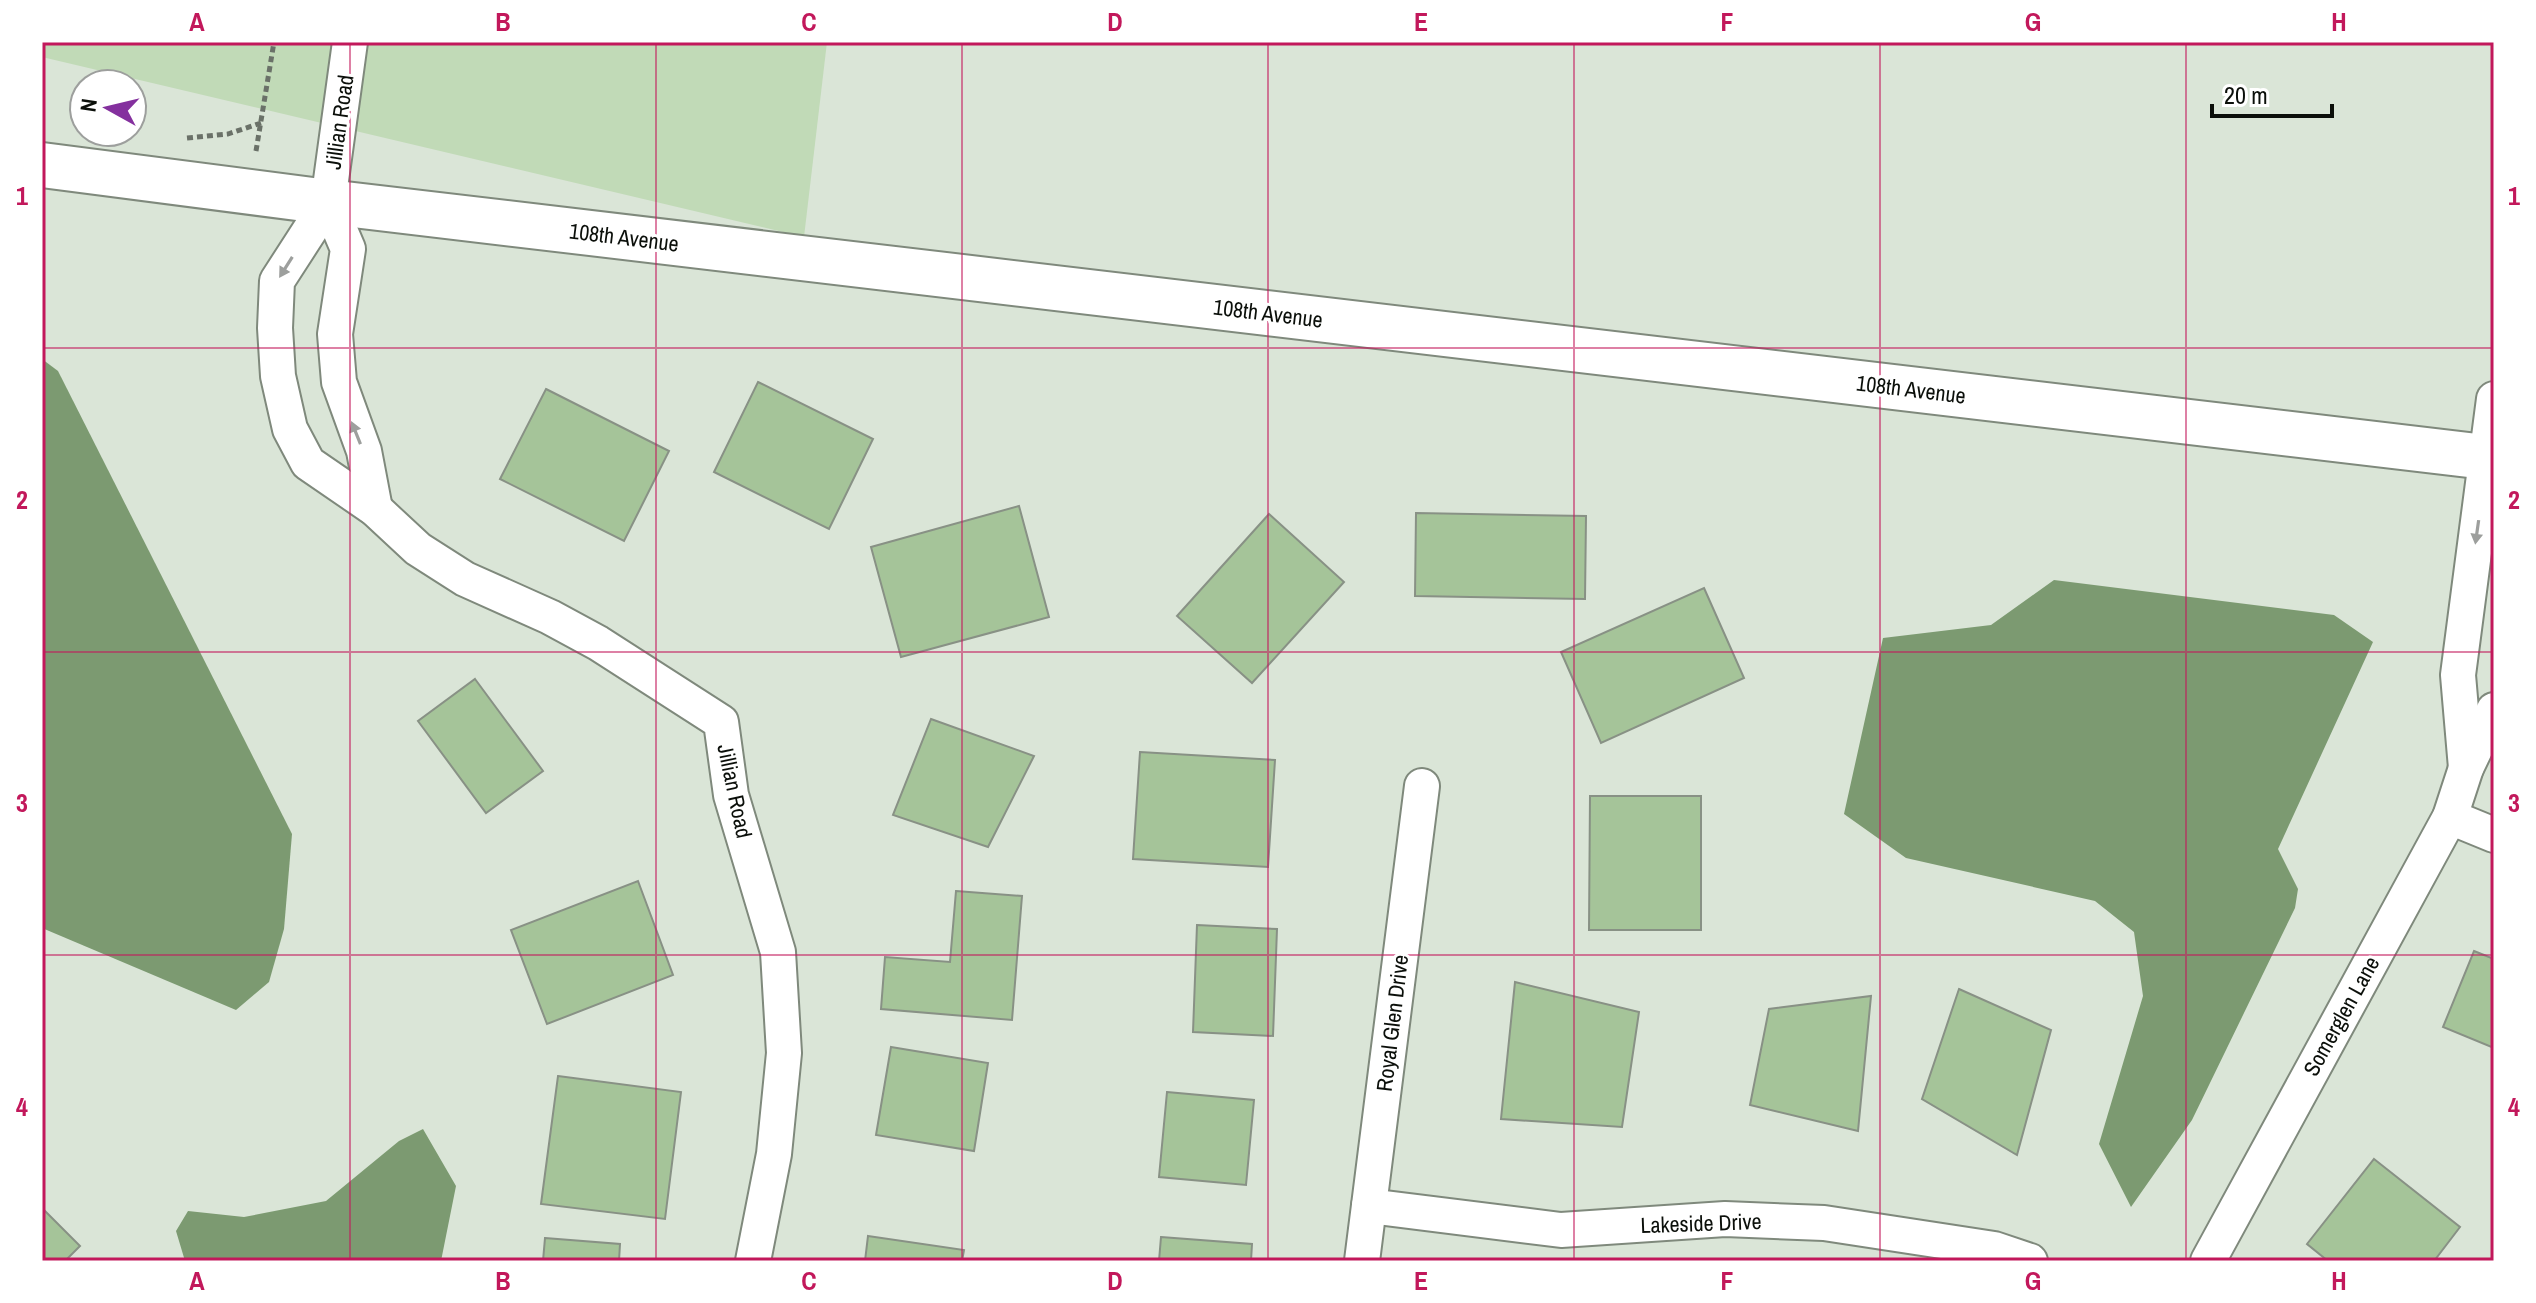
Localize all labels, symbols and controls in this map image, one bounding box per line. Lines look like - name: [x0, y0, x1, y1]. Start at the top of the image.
- text: A: [189, 4, 205, 39]
- text: B: [495, 4, 511, 39]
- text: C: [801, 4, 817, 39]
- text: D: [1107, 4, 1123, 39]
- text: E: [1414, 4, 1428, 39]
- text: F: [1720, 4, 1734, 39]
- text: G: [2025, 4, 2041, 39]
- text: H: [2331, 4, 2347, 39]
- north arrow: [68, 68, 148, 148]
- scale bar: [2212, 68, 2332, 118]
- street label: Jillian Road: [318, 73, 360, 171]
- text: 20 m: [2224, 79, 2268, 111]
- text: N: [72, 97, 104, 114]
- text: 1: [16, 178, 28, 213]
- text: 1: [2508, 178, 2520, 213]
- street label: 108th Avenue: [568, 215, 680, 259]
- one-way arrow: [278, 257, 293, 278]
- street label: 108th Avenue: [1212, 291, 1324, 335]
- street label: 108th Avenue: [1855, 367, 1967, 411]
- one-way arrow: [350, 421, 363, 445]
- text: 2: [16, 482, 28, 517]
- text: 2: [2508, 482, 2520, 517]
- one-way arrow: [2470, 519, 2483, 544]
- street label: Jillian Road: [710, 741, 760, 841]
- text: 3: [16, 785, 28, 820]
- text: 3: [2508, 785, 2520, 820]
- street label: Somerglen Lane: [2296, 951, 2386, 1081]
- street label: Royal Glen Drive: [1369, 953, 1415, 1093]
- text: 4: [16, 1089, 28, 1124]
- text: 4: [2508, 1089, 2520, 1124]
- street label: Lakeside Drive: [1640, 1206, 1762, 1240]
- text: A: [189, 1263, 205, 1298]
- text: B: [495, 1263, 511, 1298]
- text: C: [801, 1263, 817, 1298]
- text: D: [1107, 1263, 1123, 1298]
- text: E: [1414, 1263, 1428, 1298]
- text: F: [1720, 1263, 1734, 1298]
- text: G: [2025, 1263, 2041, 1298]
- text: H: [2331, 1263, 2347, 1298]

